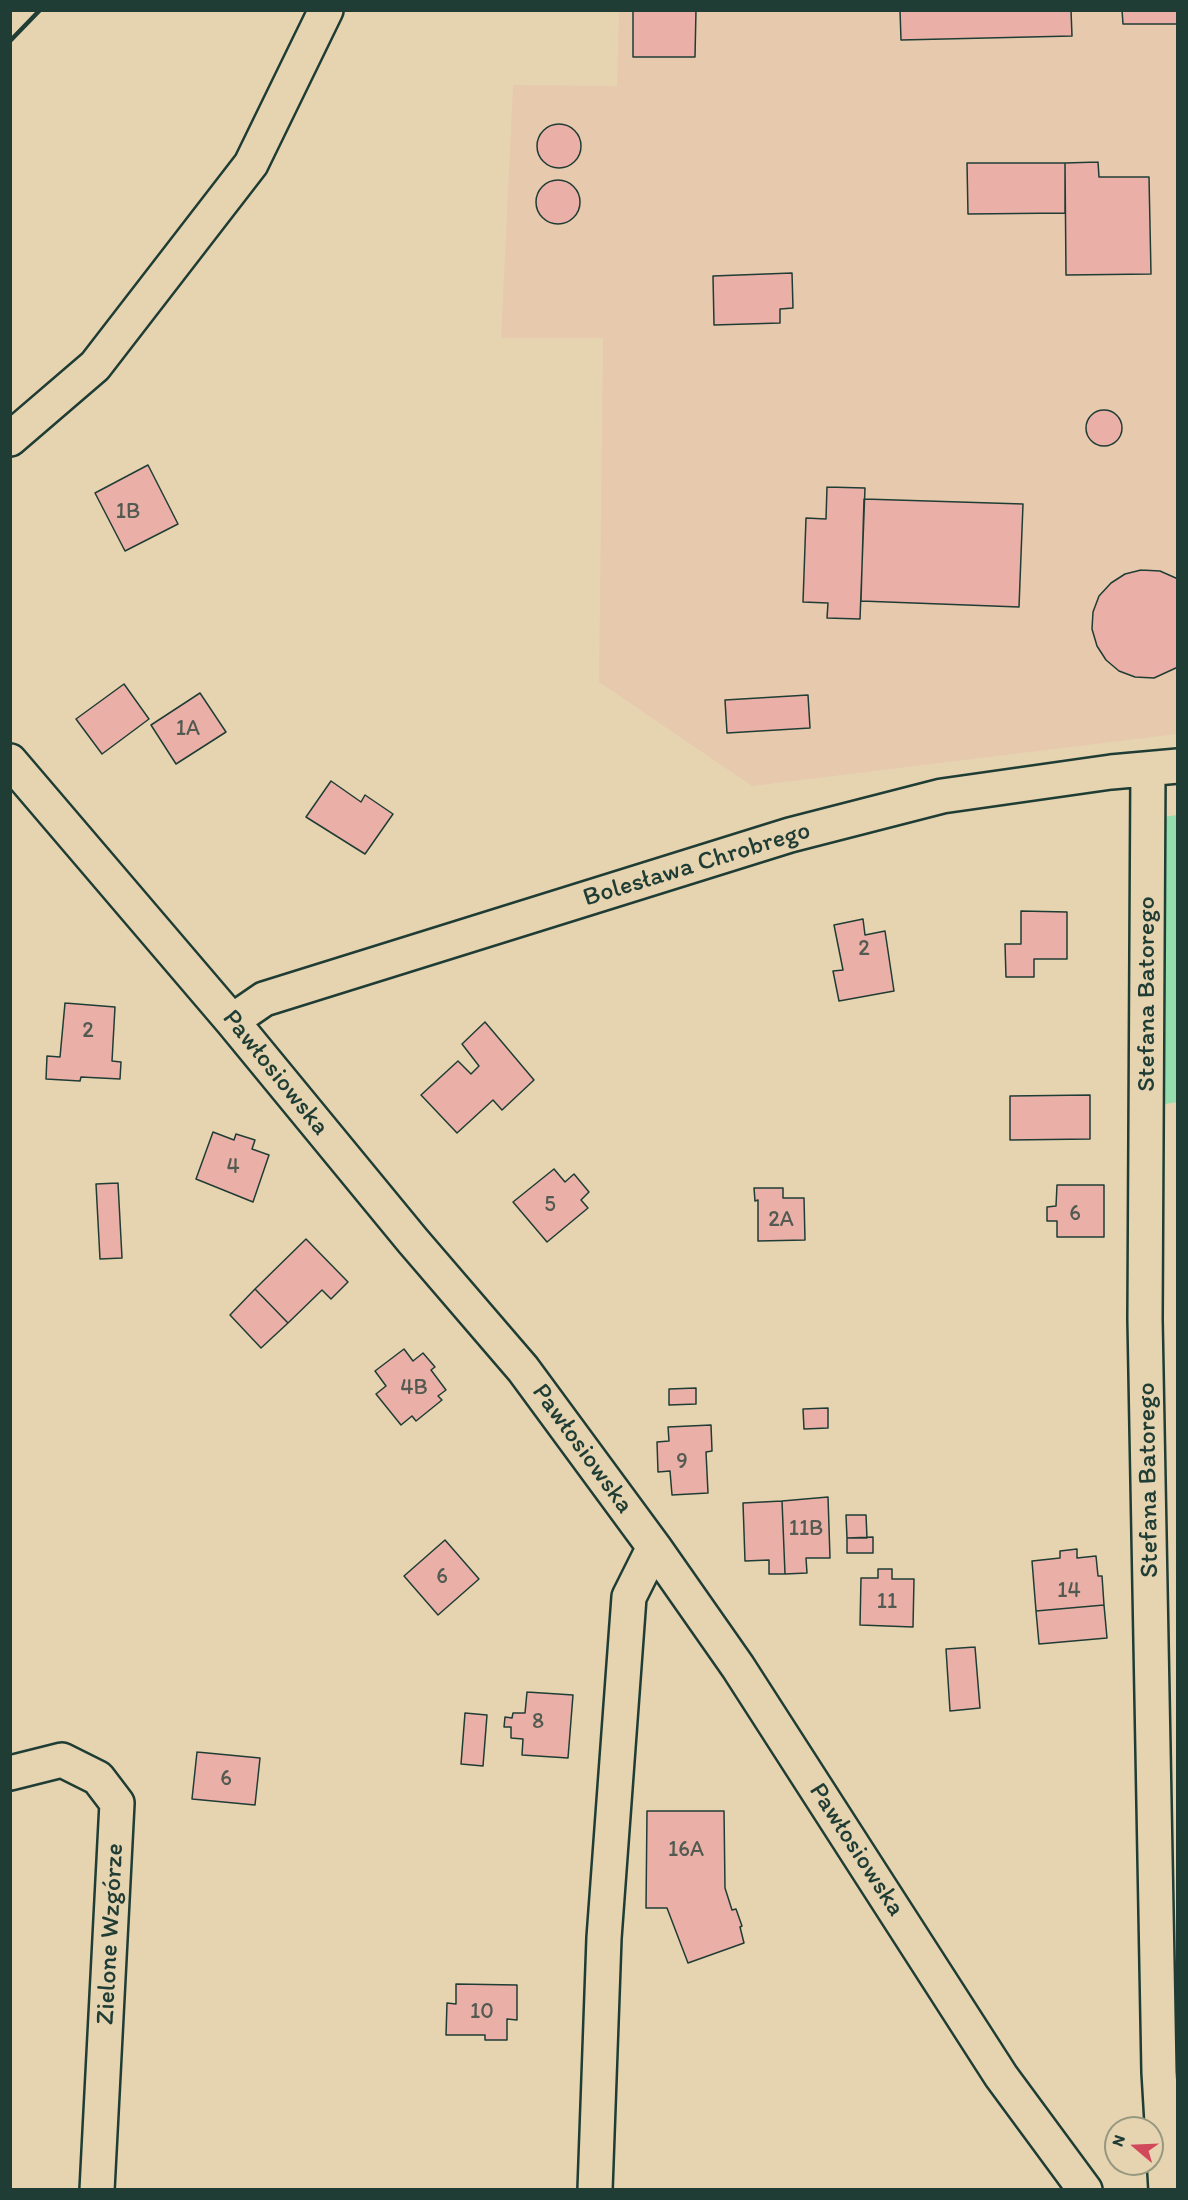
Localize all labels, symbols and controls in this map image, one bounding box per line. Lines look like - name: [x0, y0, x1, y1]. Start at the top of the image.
- house number: 1B: [116, 499, 140, 525]
- house number: 1A: [176, 716, 200, 742]
- street label: Bolesława Chrobrego: [580, 816, 814, 914]
- street label: Stefana Batorego: [1131, 896, 1163, 1092]
- house number: 2: [858, 936, 870, 962]
- street label: Pawłosiowska: [215, 1004, 335, 1142]
- house number: 2: [82, 1018, 94, 1044]
- house number: 4: [226, 1154, 240, 1180]
- house number: 5: [544, 1192, 556, 1218]
- house number: 6: [1069, 1201, 1081, 1227]
- house number: 2A: [768, 1207, 794, 1233]
- house number: 4B: [400, 1375, 428, 1401]
- street label: Pawłosiowska: [524, 1378, 640, 1520]
- street label: Stefana Batorego: [1132, 1382, 1166, 1578]
- house number: 9: [676, 1449, 688, 1475]
- house number: 11B: [789, 1516, 823, 1542]
- house number: 6: [436, 1564, 448, 1590]
- house number: 14: [1057, 1578, 1081, 1604]
- house number: 11: [877, 1589, 897, 1615]
- house number: 8: [532, 1709, 544, 1735]
- house number: 6: [220, 1766, 232, 1792]
- street label: Pawłosiowska: [801, 1777, 911, 1923]
- house number: 16A: [668, 1837, 704, 1863]
- street label: Zielone Wzgórze: [91, 1842, 131, 2026]
- house number: 10: [470, 1999, 494, 2025]
- north arrow: [1104, 2116, 1164, 2176]
- text: N: [1108, 2132, 1129, 2149]

